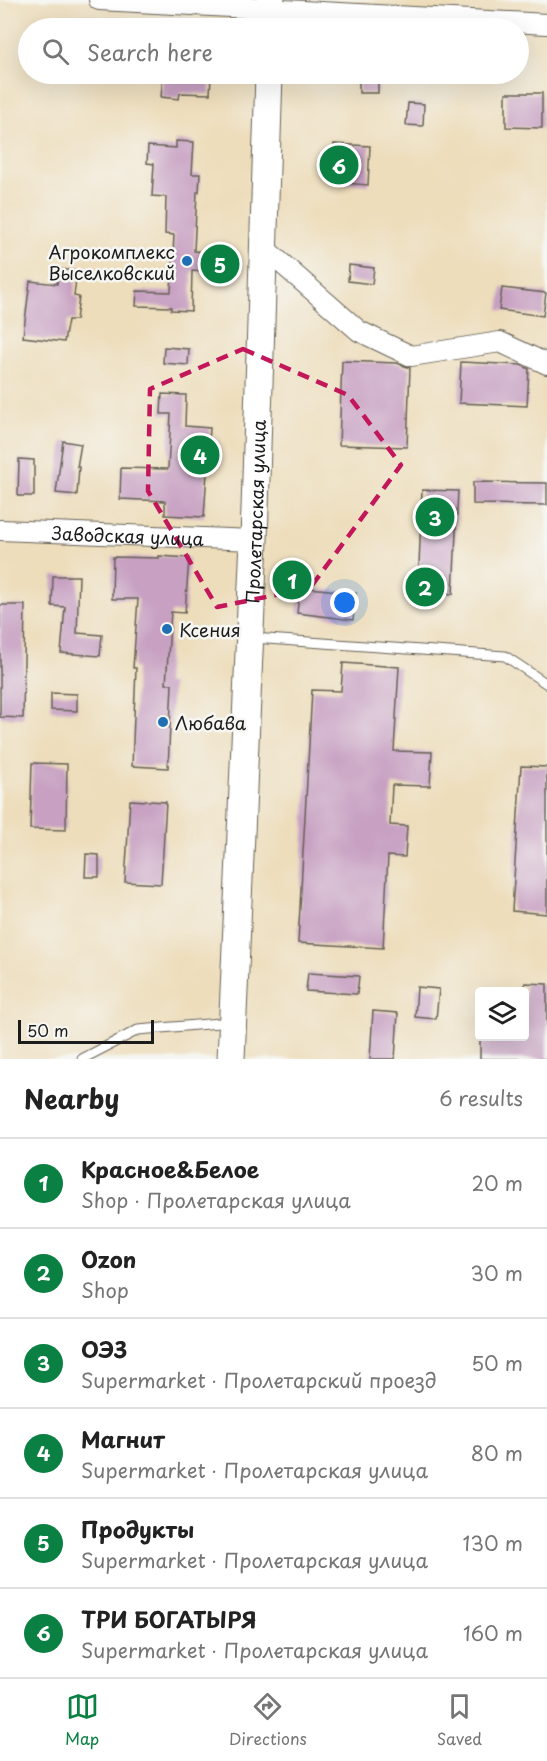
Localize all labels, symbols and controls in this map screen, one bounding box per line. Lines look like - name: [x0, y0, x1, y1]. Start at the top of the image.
- search box: [18, 18, 529, 84]
- icon: search: [39, 35, 72, 68]
- text: Search here: [87, 35, 213, 68]
- pin: 6: [320, 142, 358, 188]
- place label: Агрокомплекс Выселковский: [48, 238, 175, 286]
- pin: 5: [200, 242, 240, 286]
- marker: Агрокомплекс Выселковский: [180, 254, 194, 268]
- street label: Пролетарская улица: [238, 418, 271, 604]
- pin: 4: [180, 432, 220, 478]
- pin: 3: [416, 494, 454, 540]
- street label: Заводская улица: [51, 519, 205, 552]
- pin: 1: [272, 558, 312, 602]
- pin: 2: [406, 564, 444, 610]
- your location: [330, 588, 359, 617]
- place label: Ксения: [179, 616, 241, 643]
- marker: Ксения: [160, 622, 174, 636]
- place label: Любава: [175, 709, 247, 736]
- marker: Любава: [156, 715, 170, 729]
- map controls: [475, 987, 529, 1041]
- button: layers: [475, 987, 529, 1041]
- scale bar: [18, 1017, 154, 1044]
- text: 50 m: [27, 1018, 68, 1042]
- text: Nearby: [24, 1079, 119, 1118]
- text: 6 results: [439, 1083, 523, 1113]
- text: Красное&Белое: [81, 1152, 259, 1185]
- text: 1: [39, 1168, 48, 1198]
- text: 20 m: [471, 1168, 523, 1198]
- text: Shop · Пролетарская улица: [81, 1185, 351, 1215]
- text: Ozon: [81, 1242, 136, 1275]
- text: 2: [36, 1258, 51, 1288]
- text: 30 m: [470, 1258, 523, 1288]
- text: Shop: [81, 1275, 129, 1305]
- text: ОЭЗ: [81, 1332, 128, 1365]
- text: 3: [37, 1348, 50, 1378]
- text: 50 m: [471, 1348, 523, 1378]
- text: Supermarket · Пролетарский проезд: [81, 1365, 437, 1395]
- text: Магнит: [81, 1422, 165, 1455]
- text: 4: [37, 1438, 50, 1468]
- text: 80 m: [471, 1438, 523, 1468]
- text: Supermarket · Пролетарская улица: [81, 1455, 428, 1485]
- text: Продукты: [81, 1512, 194, 1545]
- text: 5: [37, 1528, 50, 1558]
- text: 130 m: [463, 1528, 523, 1558]
- text: Supermarket · Пролетарская улица: [81, 1545, 428, 1575]
- text: ТРИ БОГАТЫРЯ: [81, 1602, 257, 1635]
- text: 6: [36, 1618, 51, 1648]
- text: 160 m: [463, 1618, 523, 1648]
- text: Supermarket · Пролетарская улица: [81, 1635, 428, 1665]
- tab: Map: [65, 1690, 99, 1750]
- tab: Directions: [229, 1690, 307, 1750]
- tab: Saved: [437, 1690, 482, 1750]

